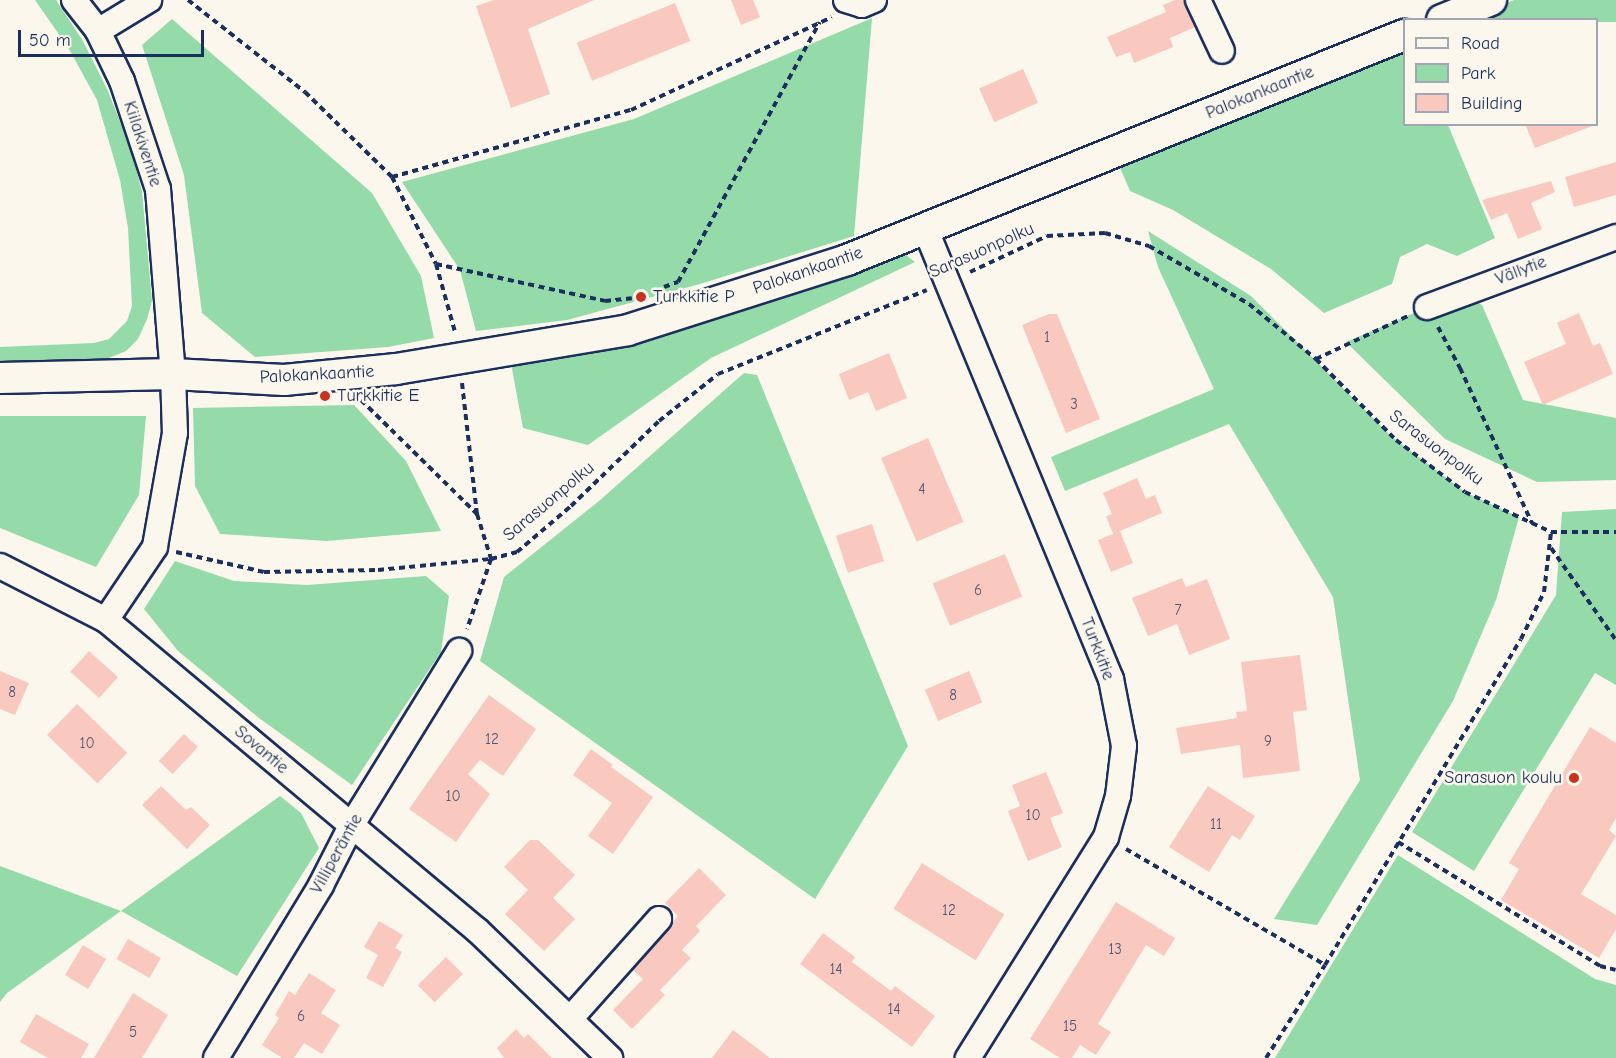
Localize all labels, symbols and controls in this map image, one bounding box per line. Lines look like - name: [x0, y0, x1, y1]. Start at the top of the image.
- scale bar: [21, 18, 207, 56]
- legend: [1403, 18, 1598, 126]
- text: 50 m: [29, 30, 71, 51]
- text: Road: [1461, 33, 1500, 54]
- street label: Palokankaantie: [1203, 61, 1317, 125]
- text: Park: [1461, 63, 1495, 84]
- text: Building: [1461, 93, 1523, 114]
- street label: Kiilakiventie: [118, 98, 166, 190]
- street label: Sarasuonpolku: [926, 218, 1038, 284]
- street label: Palokankaantie: [750, 242, 866, 300]
- street label: Vällytie: [1492, 251, 1550, 291]
- place label: Turkkitie P: [653, 286, 735, 308]
- marker: Turkkitie P: [634, 290, 648, 304]
- house number: 1: [1044, 329, 1050, 347]
- street label: Palokankaantie: [259, 361, 375, 389]
- place label: Turkkitie E: [337, 385, 419, 407]
- marker: Turkkitie E: [318, 389, 332, 403]
- house number: 3: [1070, 396, 1078, 414]
- street label: Sarasuonpolku: [1385, 406, 1487, 490]
- street label: Sarasuonpolku: [499, 458, 599, 546]
- house number: 4: [918, 481, 926, 499]
- house number: 6: [974, 582, 982, 600]
- house number: 7: [1174, 602, 1182, 620]
- street label: Turkkitie: [1075, 615, 1119, 683]
- house number: 8: [8, 684, 16, 702]
- house number: 8: [949, 687, 957, 705]
- street label: Sovantie: [230, 721, 292, 779]
- house number: 12: [485, 731, 499, 749]
- house number: 9: [1264, 733, 1272, 751]
- house number: 10: [79, 735, 95, 753]
- place label: Sarasuon koulu: [1444, 767, 1562, 789]
- marker: Sarasuon koulu: [1567, 771, 1581, 785]
- house number: 10: [445, 788, 461, 806]
- house number: 10: [1025, 807, 1041, 825]
- street label: Villiperäntie: [306, 810, 368, 898]
- house number: 11: [1210, 816, 1222, 834]
- house number: 12: [942, 902, 956, 920]
- house number: 13: [1108, 941, 1122, 959]
- house number: 14: [829, 961, 843, 979]
- house number: 14: [887, 1001, 901, 1019]
- house number: 6: [297, 1008, 305, 1026]
- house number: 15: [1063, 1018, 1077, 1036]
- house number: 5: [129, 1024, 137, 1042]

